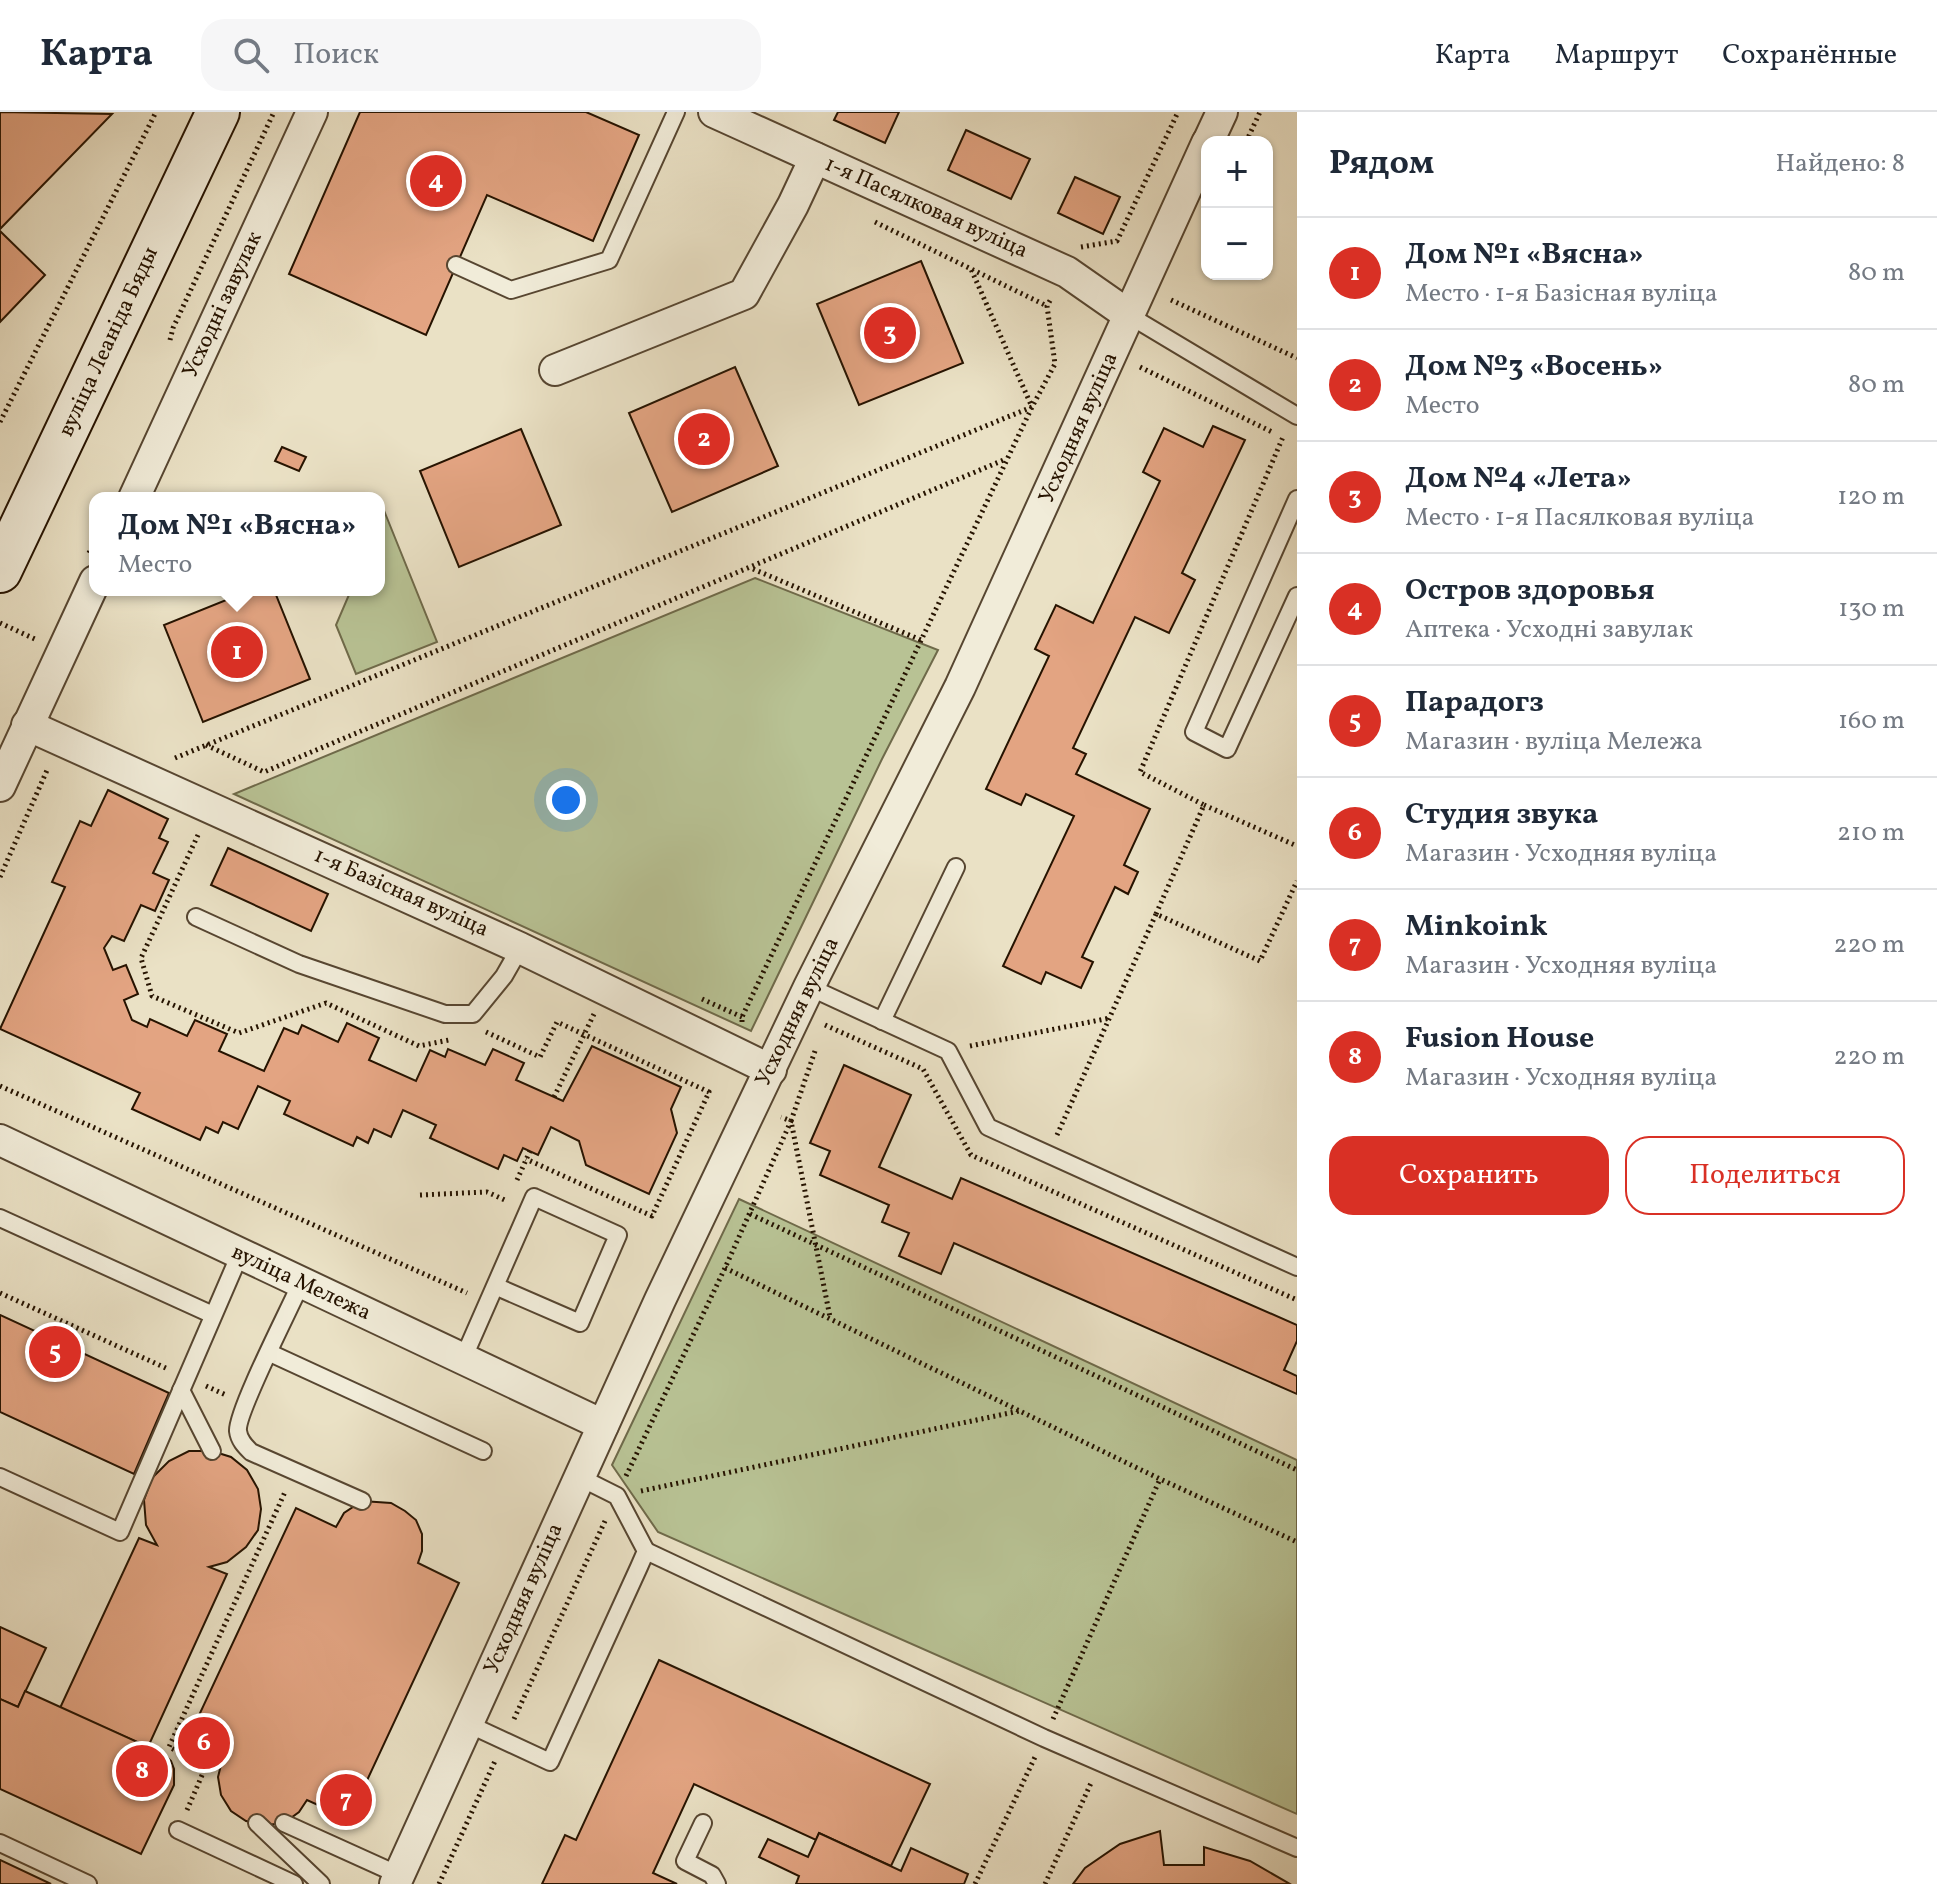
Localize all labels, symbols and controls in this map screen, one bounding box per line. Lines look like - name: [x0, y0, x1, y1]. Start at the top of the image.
- search box: [201, 19, 761, 91]
- text: Карта: [40, 29, 153, 82]
- icon: search: [229, 33, 273, 77]
- text: Поиск: [293, 34, 379, 76]
- text: Карта: [1435, 36, 1511, 75]
- text: Маршрут: [1555, 36, 1678, 75]
- text: Сохранённые: [1722, 36, 1897, 75]
- map controls: [1201, 136, 1273, 280]
- button: +: [1201, 136, 1273, 208]
- text: Рядом: [1329, 141, 1434, 188]
- text: Найдено: 8: [1775, 146, 1905, 182]
- street label: 1-я Пасялковая вуліца: [819, 149, 1033, 267]
- pin: 4: [410, 151, 462, 211]
- button: −: [1201, 208, 1273, 280]
- street label: Усходні завулак: [175, 226, 271, 383]
- text: Дом №1 «Вясна»: [1405, 234, 1644, 276]
- street label: вуліца Леаніда Бяды: [51, 242, 167, 442]
- text: 1: [1350, 255, 1360, 291]
- text: 80 m: [1848, 255, 1905, 291]
- text: Место · 1-я Базісная вуліца: [1405, 276, 1718, 312]
- pin: 3: [864, 303, 916, 363]
- text: Дом №3 «Восень»: [1405, 346, 1663, 388]
- street label: Усходняя вуліца: [1032, 347, 1126, 509]
- text: 2: [1348, 367, 1362, 403]
- text: 80 m: [1848, 367, 1905, 403]
- text: Место: [1405, 388, 1480, 424]
- pin: 2: [678, 409, 730, 469]
- text: Дом №4 «Лета»: [1405, 458, 1632, 500]
- text: 3: [1348, 479, 1362, 515]
- text: 120 m: [1837, 479, 1905, 515]
- popup: [89, 492, 385, 596]
- text: Место · 1-я Пасялковая вуліца: [1405, 500, 1754, 536]
- text: Дом №1 «Вясна»: [118, 505, 356, 547]
- text: Место: [118, 547, 192, 583]
- text: Остров здоровья: [1405, 570, 1655, 612]
- text: 4: [1347, 591, 1363, 627]
- text: 130 m: [1838, 591, 1905, 627]
- text: Аптека · Усходні завулак: [1405, 612, 1693, 648]
- pin: 1: [211, 622, 263, 682]
- text: Парадогз: [1405, 682, 1544, 724]
- text: 5: [1349, 703, 1361, 739]
- text: 160 m: [1838, 703, 1905, 739]
- text: Магазин · вуліца Мележа: [1405, 724, 1703, 760]
- your location: [546, 780, 586, 820]
- text: Студия звука: [1405, 794, 1598, 836]
- text: 6: [1348, 815, 1362, 851]
- text: 210 m: [1837, 815, 1905, 851]
- text: Магазин · Усходняя вуліца: [1405, 836, 1717, 872]
- street label: 1-я Базісная вуліца: [309, 841, 493, 945]
- text: Minkoink: [1405, 906, 1548, 948]
- text: 7: [1349, 927, 1361, 963]
- text: 220 m: [1833, 927, 1905, 963]
- street label: Усходняя вуліца: [748, 932, 848, 1092]
- text: Магазин · Усходняя вуліца: [1405, 948, 1717, 984]
- text: Fusion House: [1405, 1018, 1594, 1060]
- text: 8: [1348, 1039, 1362, 1075]
- text: 220 m: [1833, 1039, 1905, 1075]
- text: Магазин · Усходняя вуліца: [1405, 1060, 1717, 1096]
- button: Сохранить: [1329, 1136, 1609, 1215]
- button: Поделиться: [1625, 1136, 1905, 1215]
- street label: вуліца Мележа: [226, 1237, 376, 1329]
- pin: 5: [29, 1322, 81, 1382]
- street label: Усходняя вуліца: [477, 1518, 571, 1680]
- pin: 6: [178, 1713, 230, 1773]
- pin: 8: [116, 1741, 168, 1801]
- pin: 7: [320, 1770, 372, 1830]

